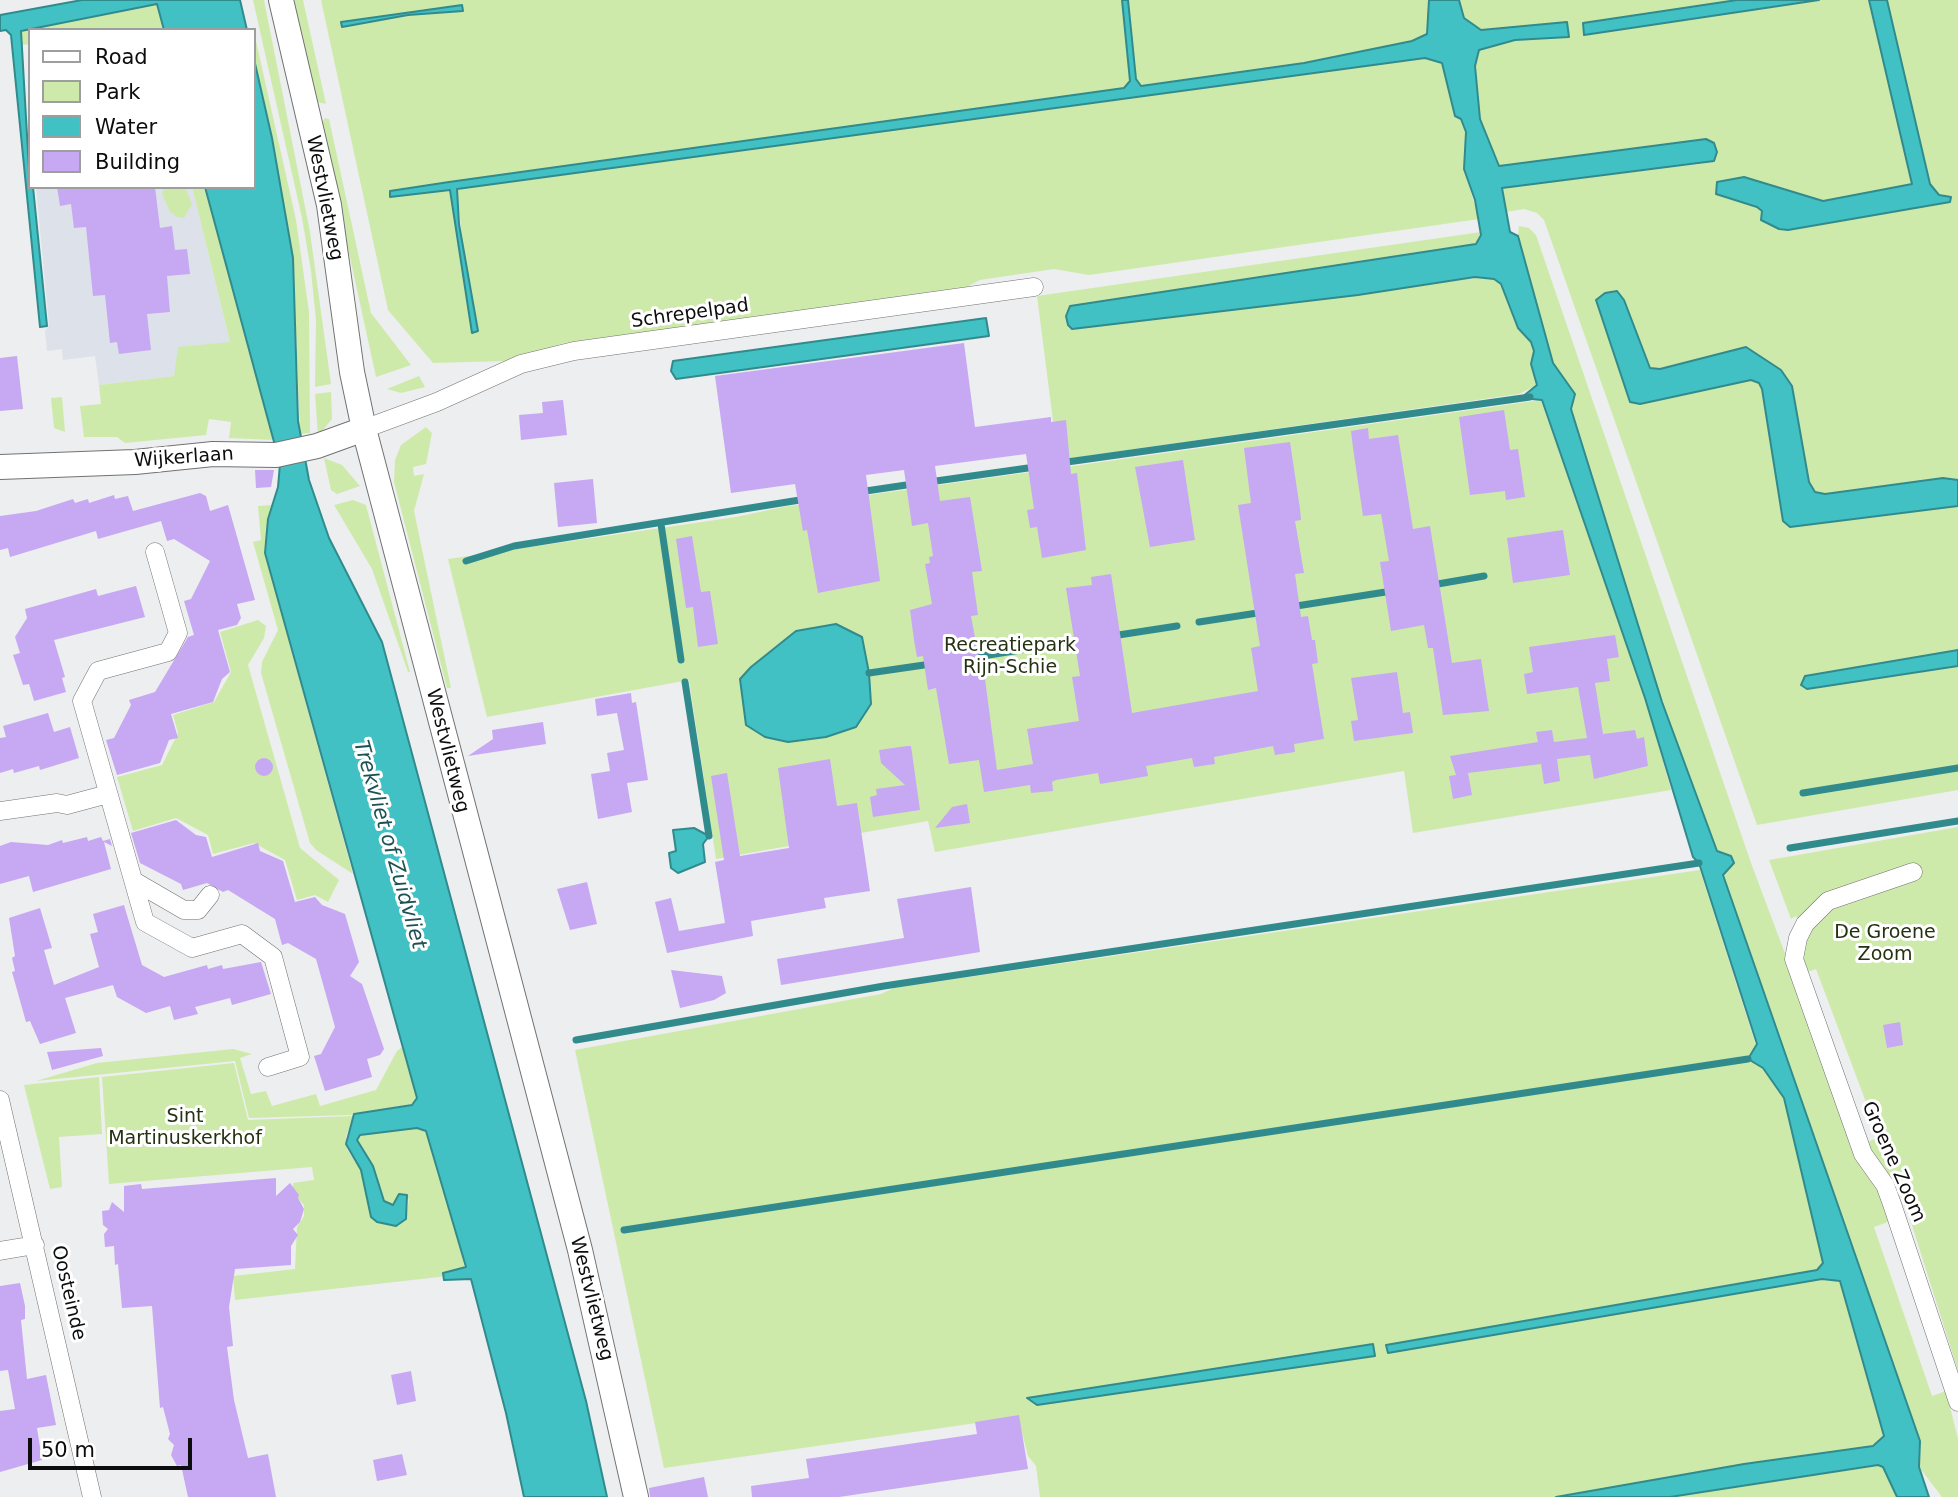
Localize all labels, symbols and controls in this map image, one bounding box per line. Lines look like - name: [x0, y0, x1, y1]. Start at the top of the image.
- legend: [28, 28, 256, 189]
- text: Road: [95, 45, 148, 69]
- text: Park: [95, 80, 140, 104]
- text: Water: [95, 115, 157, 139]
- street label: Westvlietweg: [301, 134, 347, 262]
- text: Building: [95, 150, 180, 174]
- street label: Schrepelpad: [630, 294, 750, 334]
- street label: Wijkerlaan: [134, 443, 234, 473]
- park label: Recreatiepark Rijn-Schie: [944, 635, 1076, 679]
- street label: Westvlietweg: [421, 687, 473, 815]
- water label: Trekvliet of Zuidvliet: [347, 738, 431, 952]
- park label: De Groene Zoom: [1834, 922, 1936, 966]
- street label: Groene Zoom: [1856, 1098, 1930, 1226]
- park label: Sint Martinuskerkhof: [108, 1106, 262, 1150]
- street label: Westvlietweg: [565, 1235, 617, 1363]
- street label: Oosteinde: [46, 1243, 90, 1343]
- scale bar: [32, 1424, 196, 1468]
- text: 50 m: [41, 1438, 95, 1462]

